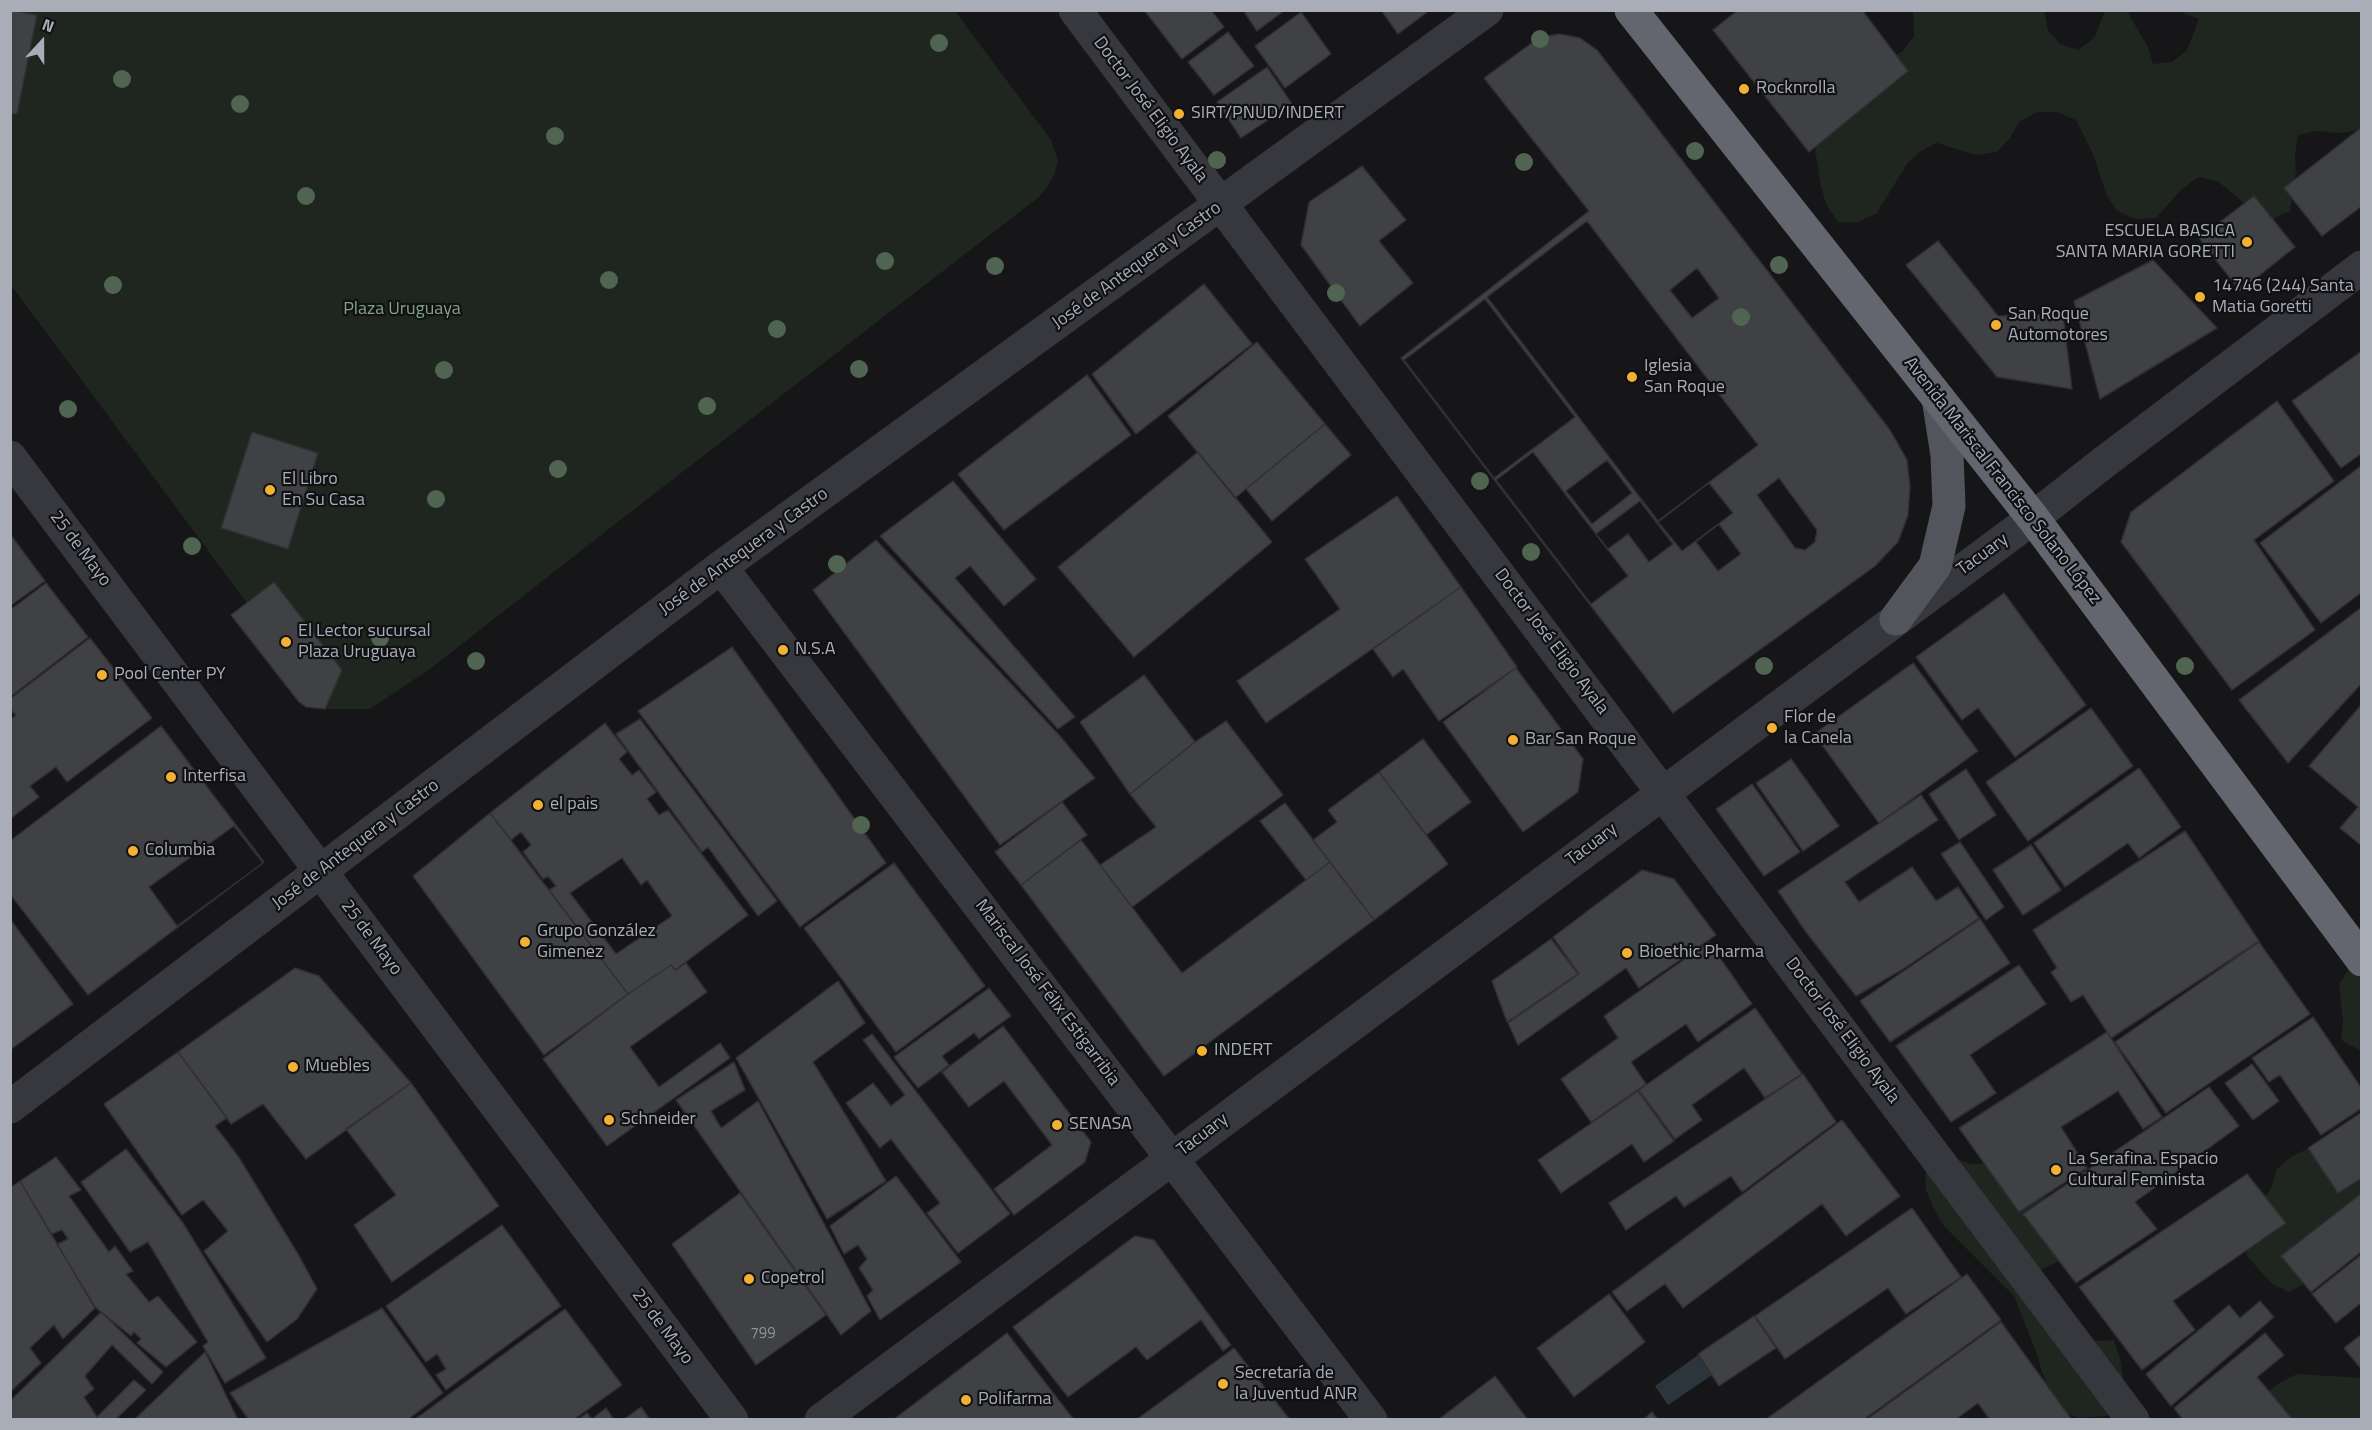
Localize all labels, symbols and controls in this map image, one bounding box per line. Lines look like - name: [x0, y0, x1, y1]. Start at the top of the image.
- north arrow: [12, 12, 72, 72]
- text: N: [39, 12, 58, 38]
- street label: Doctor José Eligio Ayala: [1088, 33, 1212, 187]
- place label: Rocknrolla: [1756, 78, 1835, 100]
- marker: Rocknrolla: [1737, 82, 1751, 96]
- place label: SIRT/PNUD/INDERT: [1191, 103, 1344, 125]
- marker: SIRT/PNUD/INDERT: [1172, 107, 1186, 121]
- street label: José de Antequera y Castro: [1048, 197, 1226, 335]
- place label: ESCUELA BASICA SANTA MARIA GORETTI: [2056, 221, 2235, 264]
- marker: ESCUELA BASICA SANTA MARIA GORETTI: [2240, 235, 2254, 249]
- place label: 14746 (244) Santa Matia Goretti: [2212, 276, 2354, 318]
- marker: 14746 (244) Santa Matia Goretti: [2193, 290, 2207, 304]
- park label: Plaza Uruguaya: [343, 299, 461, 321]
- place label: San Roque Automotores: [2008, 304, 2108, 346]
- marker: San Roque Automotores: [1989, 318, 2003, 332]
- street label: Avenida Mariscal Francisco Solano López: [1899, 353, 2105, 609]
- place label: Iglesia San Roque: [1644, 356, 1725, 398]
- marker: Iglesia San Roque: [1625, 370, 1639, 384]
- place label: El Libro En Su Casa: [282, 469, 365, 512]
- marker: El Libro En Su Casa: [263, 483, 277, 497]
- street label: José de Antequera y Castro: [655, 483, 833, 621]
- street label: 25 de Mayo: [45, 507, 115, 591]
- street label: Tacuary: [1953, 529, 2013, 581]
- street label: Doctor José Eligio Ayala: [1489, 565, 1613, 719]
- place label: El Lector sucursal Plaza Uruguaya: [298, 621, 431, 664]
- marker: El Lector sucursal Plaza Uruguaya: [279, 635, 293, 649]
- place label: N.S.A: [795, 639, 835, 661]
- marker: N.S.A: [776, 643, 790, 657]
- place label: Pool Center PY: [114, 664, 226, 686]
- marker: Pool Center PY: [95, 668, 109, 682]
- place label: Flor de la Canela: [1784, 707, 1852, 750]
- marker: Flor de la Canela: [1765, 721, 1779, 735]
- place label: Bar San Roque: [1525, 729, 1636, 751]
- marker: Bar San Roque: [1506, 733, 1520, 747]
- place label: Interfisa: [183, 766, 246, 788]
- marker: Interfisa: [164, 770, 178, 784]
- street label: José de Antequera y Castro: [268, 775, 444, 915]
- place label: el pais: [550, 794, 598, 816]
- marker: el pais: [531, 798, 545, 812]
- street label: Tacuary: [1562, 819, 1622, 871]
- place label: Columbia: [145, 840, 215, 862]
- marker: Columbia: [126, 844, 140, 858]
- street label: 25 de Mayo: [336, 896, 406, 980]
- street label: Mariscal José Félix Estigarribia: [970, 896, 1124, 1090]
- place label: Grupo González Gimenez: [537, 921, 656, 964]
- marker: Grupo González Gimenez: [518, 935, 532, 949]
- place label: Bioethic Pharma: [1639, 942, 1764, 964]
- marker: Bioethic Pharma: [1620, 946, 1634, 960]
- street label: Doctor José Eligio Ayala: [1780, 954, 1904, 1108]
- place label: INDERT: [1214, 1040, 1273, 1062]
- marker: INDERT: [1195, 1044, 1209, 1058]
- place label: Muebles: [305, 1056, 370, 1078]
- marker: Muebles: [286, 1060, 300, 1074]
- place label: Schneider: [621, 1109, 696, 1131]
- street label: Tacuary: [1173, 1109, 1233, 1161]
- marker: Schneider: [602, 1113, 616, 1127]
- place label: SENASA: [1069, 1114, 1132, 1136]
- marker: SENASA: [1050, 1118, 1064, 1132]
- place label: La Serafina. Espacio Cultural Feminista: [2068, 1149, 2218, 1192]
- marker: La Serafina. Espacio Cultural Feminista: [2049, 1163, 2063, 1177]
- place label: Copetrol: [761, 1268, 825, 1290]
- marker: Copetrol: [742, 1272, 756, 1286]
- street label: 25 de Mayo: [627, 1285, 697, 1369]
- house number: 799: [750, 1325, 776, 1343]
- place label: Secretaría de la Juventud ANR: [1235, 1363, 1357, 1406]
- marker: Secretaría de la Juventud ANR: [1216, 1377, 1230, 1391]
- place label: Polifarma: [978, 1389, 1051, 1411]
- marker: Polifarma: [959, 1393, 973, 1407]

